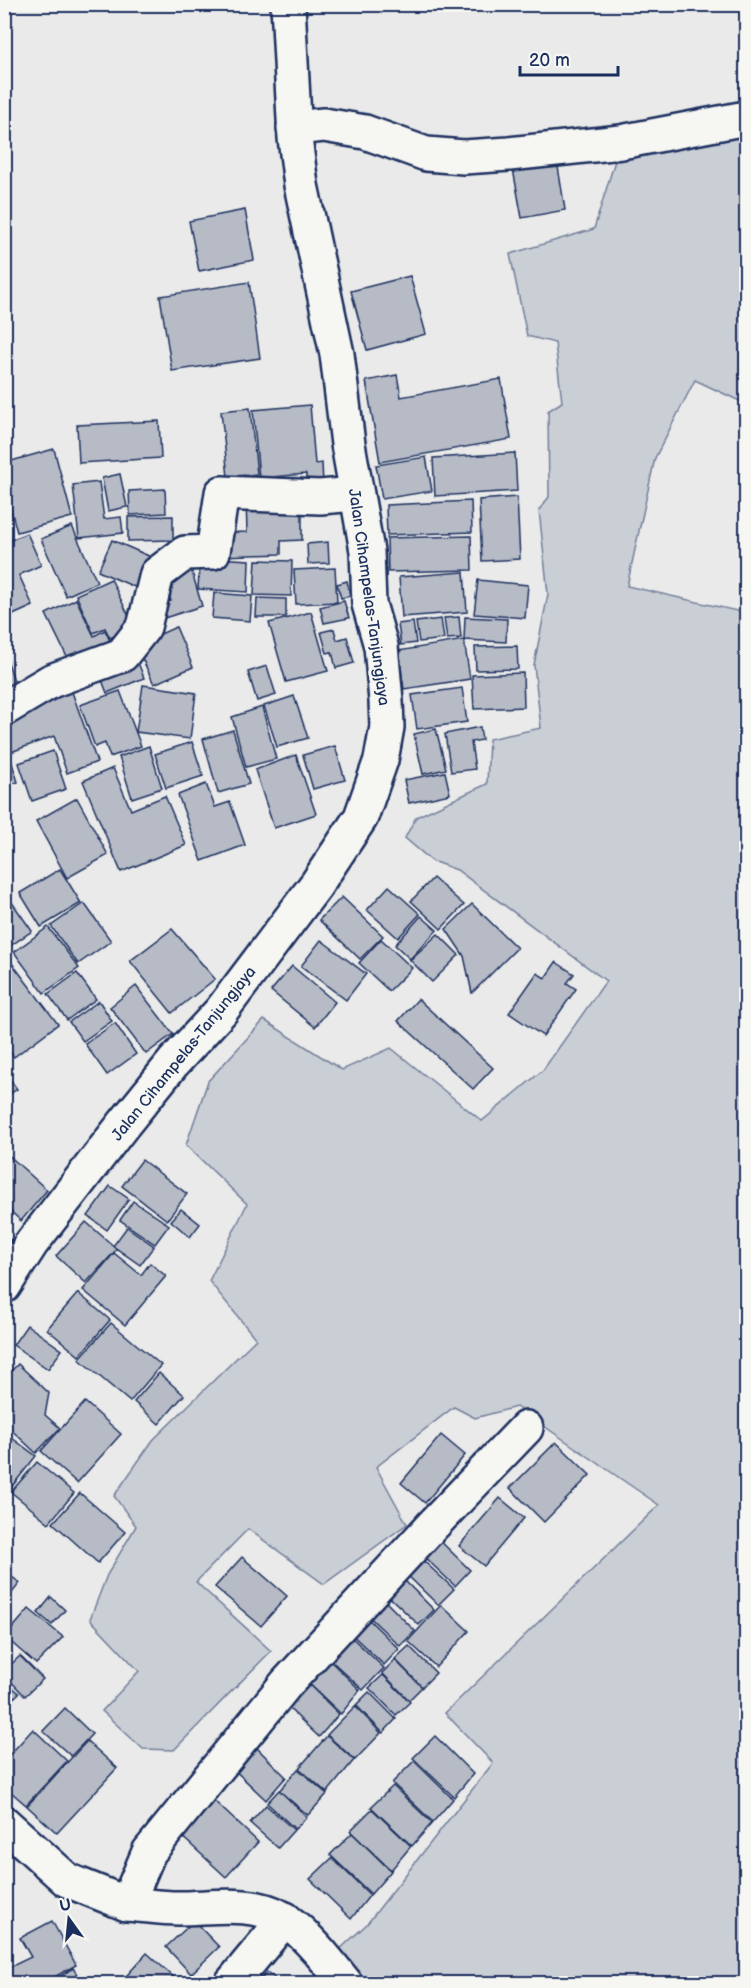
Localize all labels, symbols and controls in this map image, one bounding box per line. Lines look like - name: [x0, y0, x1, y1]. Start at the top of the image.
- scale bar: [520, 39, 618, 77]
- text: 20 m: [529, 50, 570, 71]
- street label: Jalan Cihampelas-Tanjungjaya: [344, 488, 393, 707]
- street label: Jalan Cihampelas-Tanjungjaya: [108, 963, 260, 1145]
- north arrow: [39, 1889, 99, 1949]
- text: U: [58, 1895, 73, 1917]

